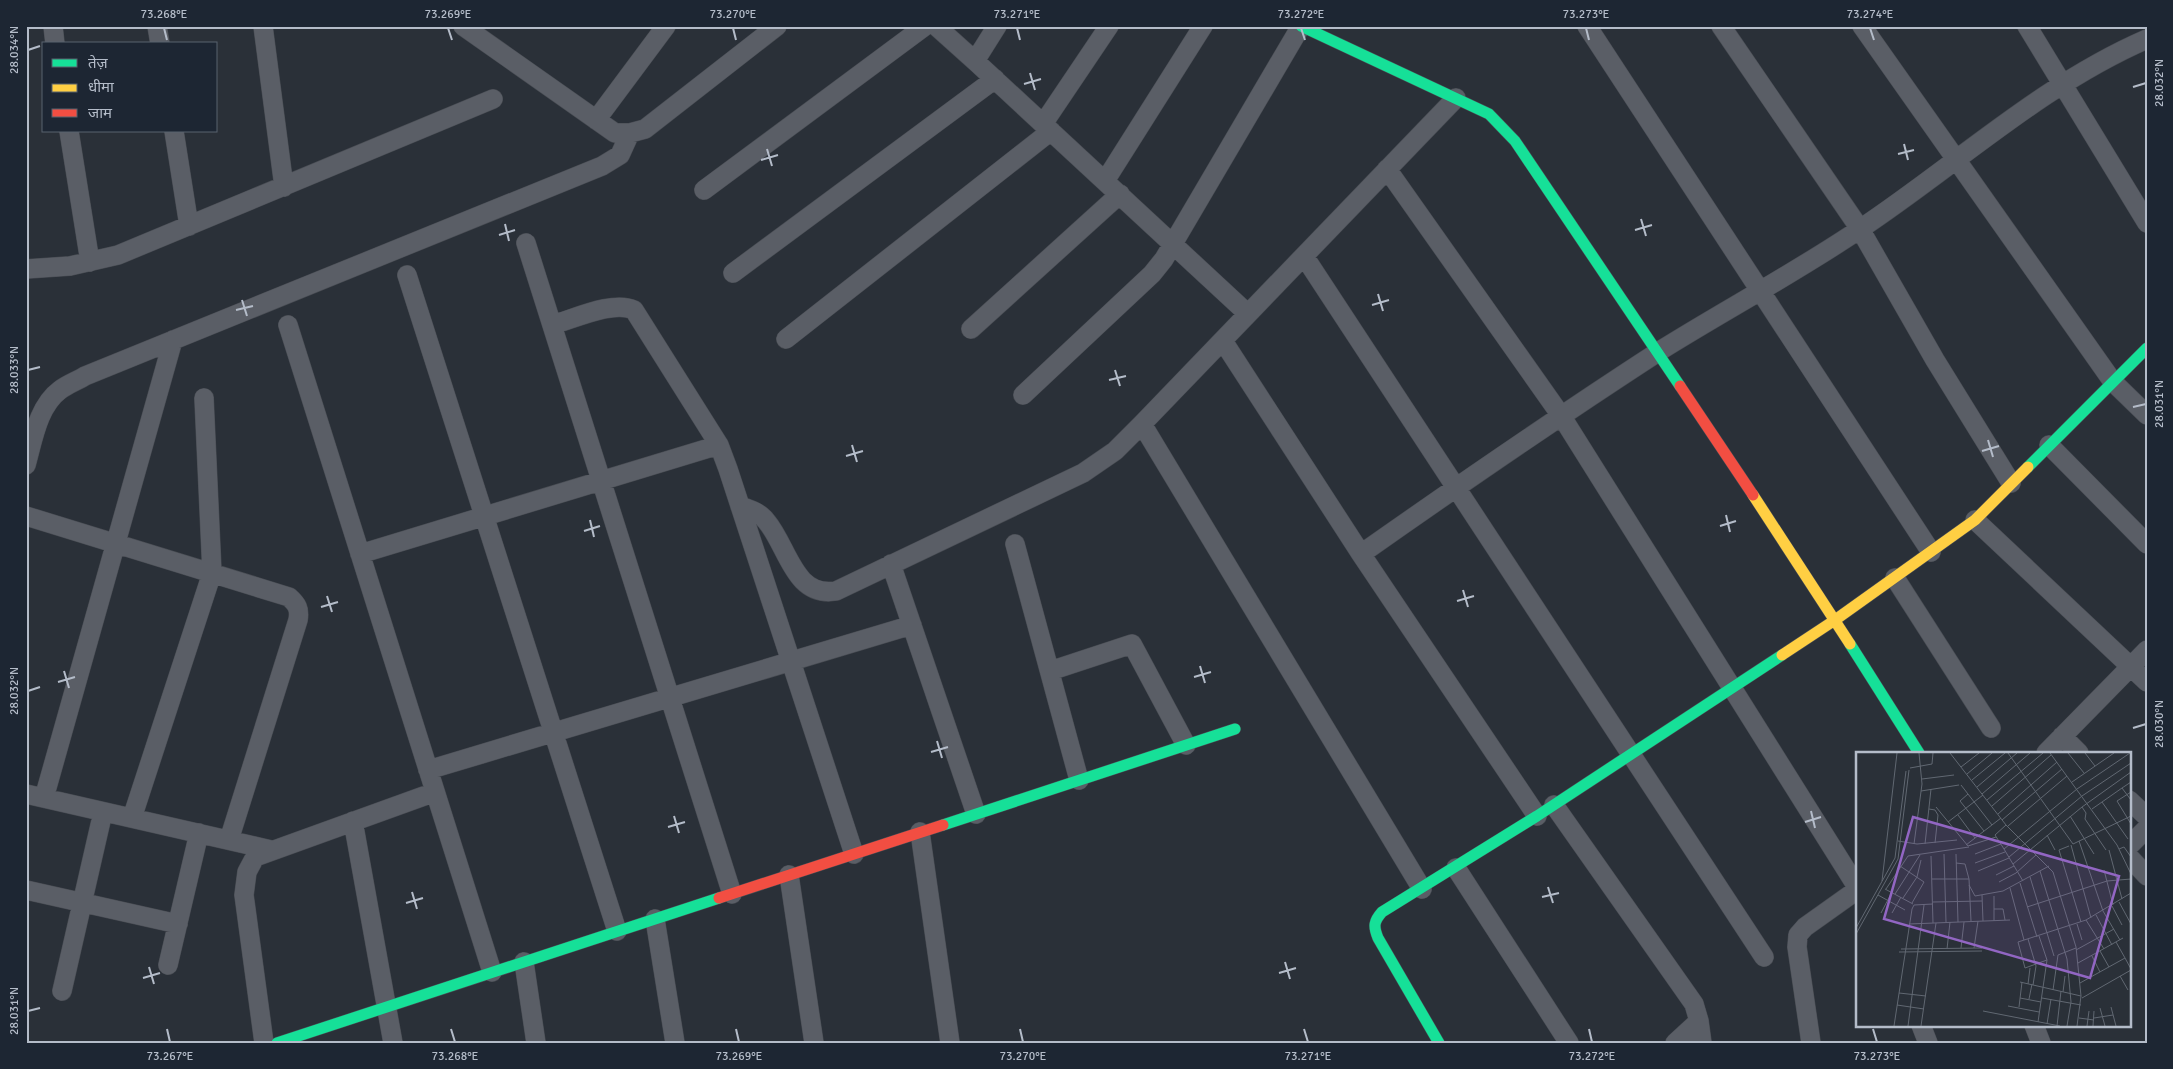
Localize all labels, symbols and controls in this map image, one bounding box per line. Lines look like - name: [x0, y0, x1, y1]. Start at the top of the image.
- text: 73.268°E: [141, 7, 188, 22]
- text: 73.269°E: [425, 7, 472, 22]
- text: 73.270°E: [710, 7, 757, 22]
- text: 73.271°E: [994, 7, 1041, 22]
- text: 73.272°E: [1278, 7, 1325, 22]
- text: 73.273°E: [1563, 7, 1610, 22]
- text: 73.274°E: [1847, 7, 1894, 22]
- text: 28.034°N: [7, 26, 22, 74]
- legend: [42, 42, 218, 132]
- text: तेज़: [88, 54, 109, 72]
- text: 28.032°N: [2152, 59, 2167, 107]
- text: धीमा: [88, 78, 115, 96]
- text: जाम: [88, 104, 113, 122]
- text: 28.033°N: [7, 346, 22, 394]
- text: 28.031°N: [2152, 380, 2167, 428]
- text: 28.032°N: [7, 667, 22, 715]
- text: 28.030°N: [2152, 700, 2167, 748]
- inset map: [1856, 752, 2130, 1026]
- text: 28.031°N: [7, 987, 22, 1035]
- text: 73.267°E: [147, 1049, 194, 1064]
- text: 73.268°E: [432, 1049, 479, 1064]
- text: 73.269°E: [716, 1049, 763, 1064]
- text: 73.270°E: [1000, 1049, 1047, 1064]
- text: 73.271°E: [1285, 1049, 1332, 1064]
- text: 73.272°E: [1569, 1049, 1616, 1064]
- text: 73.273°E: [1854, 1049, 1901, 1064]

